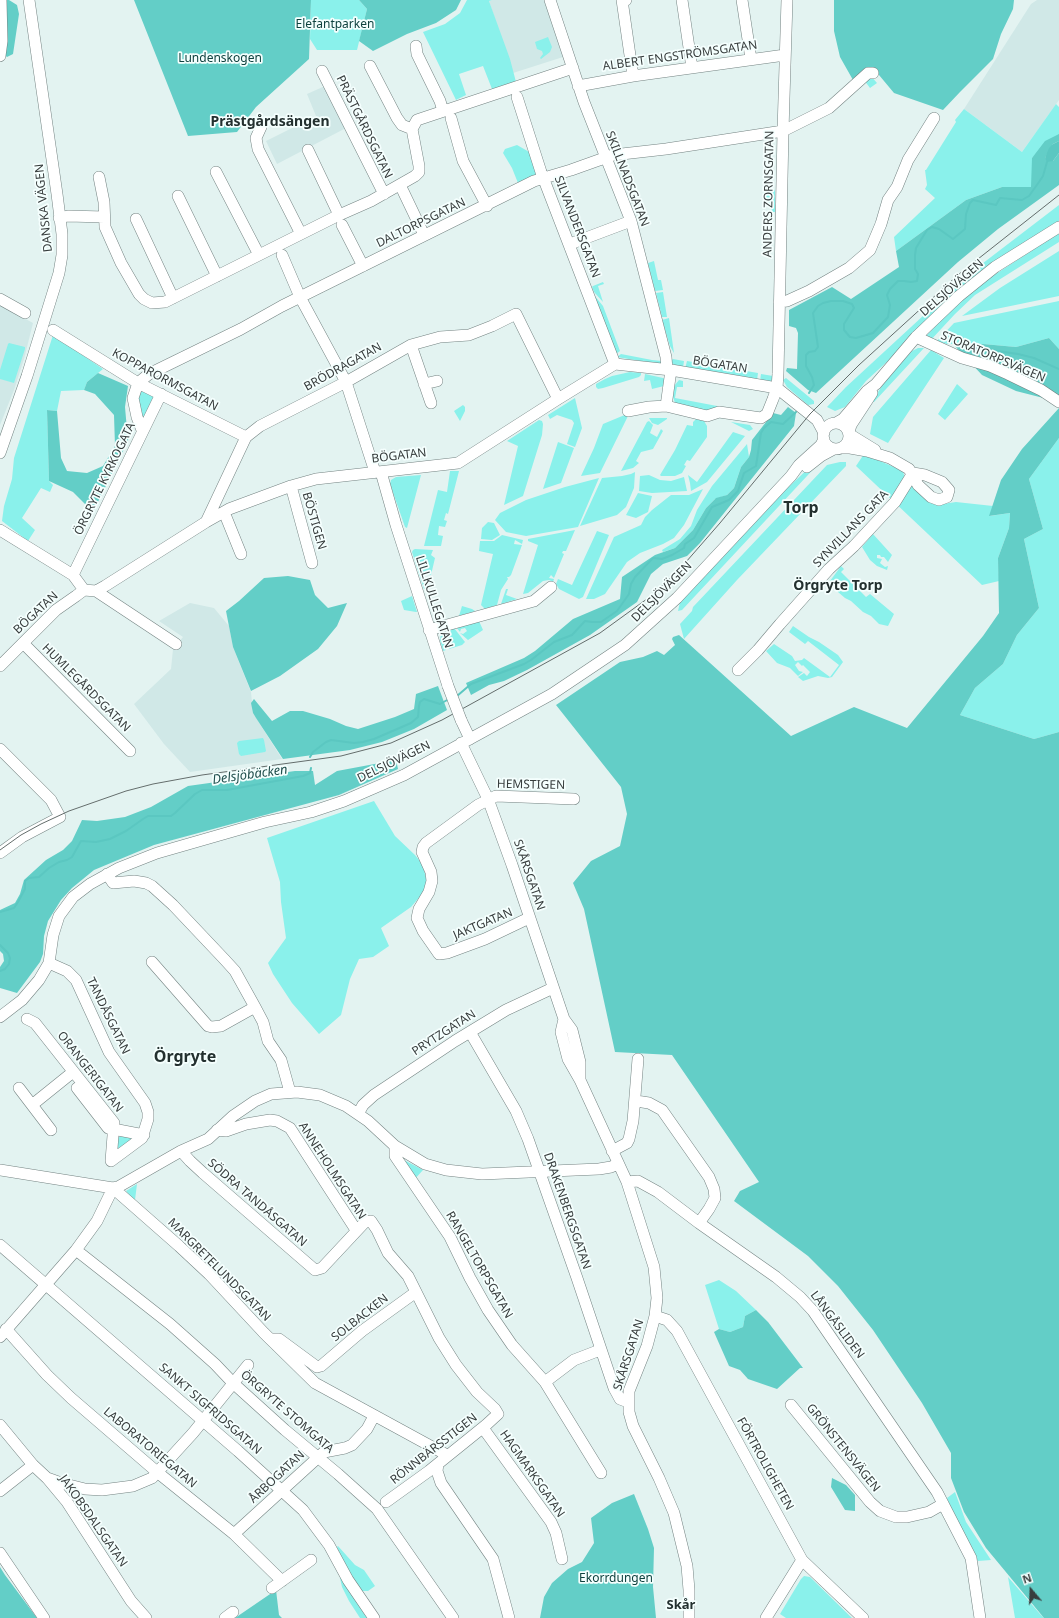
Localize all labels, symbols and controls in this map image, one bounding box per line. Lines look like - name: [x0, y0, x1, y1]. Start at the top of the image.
- park label: Elefantparken: [296, 18, 374, 32]
- street label: ALBERT ENGSTRÖMSGATAN: [602, 38, 758, 74]
- park label: Lundenskogen: [178, 52, 262, 66]
- street label: PRÄSTGÅRDSGATAN: [333, 73, 395, 181]
- district label: Prästgårdsängen: [210, 114, 330, 130]
- street label: SKILLNADSGATAN: [602, 129, 652, 229]
- street label: ANDERS ZORNSGATAN: [761, 130, 777, 258]
- street label: DANSKA VÄGEN: [32, 163, 56, 253]
- street label: SILVANDERSGATAN: [551, 174, 603, 280]
- street label: DALTORPSGATAN: [374, 195, 468, 251]
- street label: DELSJÖVÄGEN: [917, 256, 987, 320]
- street label: STORATORPSVÄGEN: [938, 328, 1048, 386]
- street label: BRÖDRAGATAN: [302, 340, 384, 394]
- street label: KOPPARORMSGATAN: [109, 346, 221, 414]
- street label: BÖGATAN: [692, 354, 748, 376]
- street label: ÖRGRYTE KYRKOGATA: [71, 420, 139, 538]
- street label: BÖGATAN: [371, 445, 427, 467]
- street label: SYNVILLANS GATA: [810, 487, 892, 571]
- street label: BÖSTIGEN: [299, 491, 329, 551]
- district label: Torp: [783, 498, 819, 518]
- street label: LILLKULLEGATAN: [412, 554, 456, 650]
- street label: DELSJÖVÄGEN: [629, 559, 695, 625]
- district label: Örgryte Torp: [793, 578, 883, 594]
- street label: BÖGATAN: [11, 589, 61, 637]
- street label: HUMLEGÅRDSGATAN: [39, 641, 133, 735]
- street label: DELSJÖVÄGEN: [355, 738, 433, 786]
- water label: Delsjöbäcken: [211, 762, 289, 788]
- street label: HEMSTIGEN: [497, 777, 565, 793]
- street label: SKÅRSGATAN: [510, 838, 548, 912]
- street label: JAKTGATAN: [451, 905, 515, 943]
- street label: TANDÅSGATAN: [83, 975, 133, 1057]
- street label: PRYTZGATAN: [409, 1007, 479, 1059]
- street label: ORANGERIGATAN: [54, 1029, 126, 1115]
- district label: Örgryte: [154, 1047, 216, 1067]
- street label: ANNEHOLMSGATAN: [295, 1120, 369, 1222]
- street label: DRAKENBERGSGATAN: [540, 1151, 594, 1271]
- street label: SÖDRA TANDÅSGATAN: [205, 1156, 309, 1250]
- street label: RANGELTORPSGATAN: [443, 1209, 515, 1321]
- street label: MARGRETELUNDSGATAN: [164, 1215, 274, 1325]
- street label: LÅNGÅSLIDEN: [807, 1288, 867, 1362]
- street label: SOLBACKEN: [329, 1291, 391, 1345]
- street label: SKÅRSGATAN: [611, 1318, 647, 1392]
- street label: SANKT SIGFRIDSGATAN: [156, 1361, 264, 1457]
- street label: ÖRGRYTE STOMGATA: [238, 1368, 336, 1456]
- street label: GRÖNSTENSVÄGEN: [803, 1401, 883, 1495]
- street label: LABORATORIEGATAN: [100, 1405, 200, 1491]
- street label: RÖNNBÄRSSTIGEN: [388, 1411, 480, 1487]
- street label: FÖRTROLIGHETEN: [734, 1415, 796, 1513]
- street label: HAGMARKSGATAN: [496, 1428, 568, 1520]
- street label: ÅRBOGATAN: [246, 1448, 308, 1506]
- street label: JAKOBSDALSGATAN: [56, 1472, 130, 1570]
- north arrow: [1011, 1570, 1051, 1610]
- text: N: [1020, 1570, 1034, 1587]
- park label: Ekorrdungen: [579, 1572, 653, 1586]
- district label: Skår: [667, 1597, 695, 1613]

